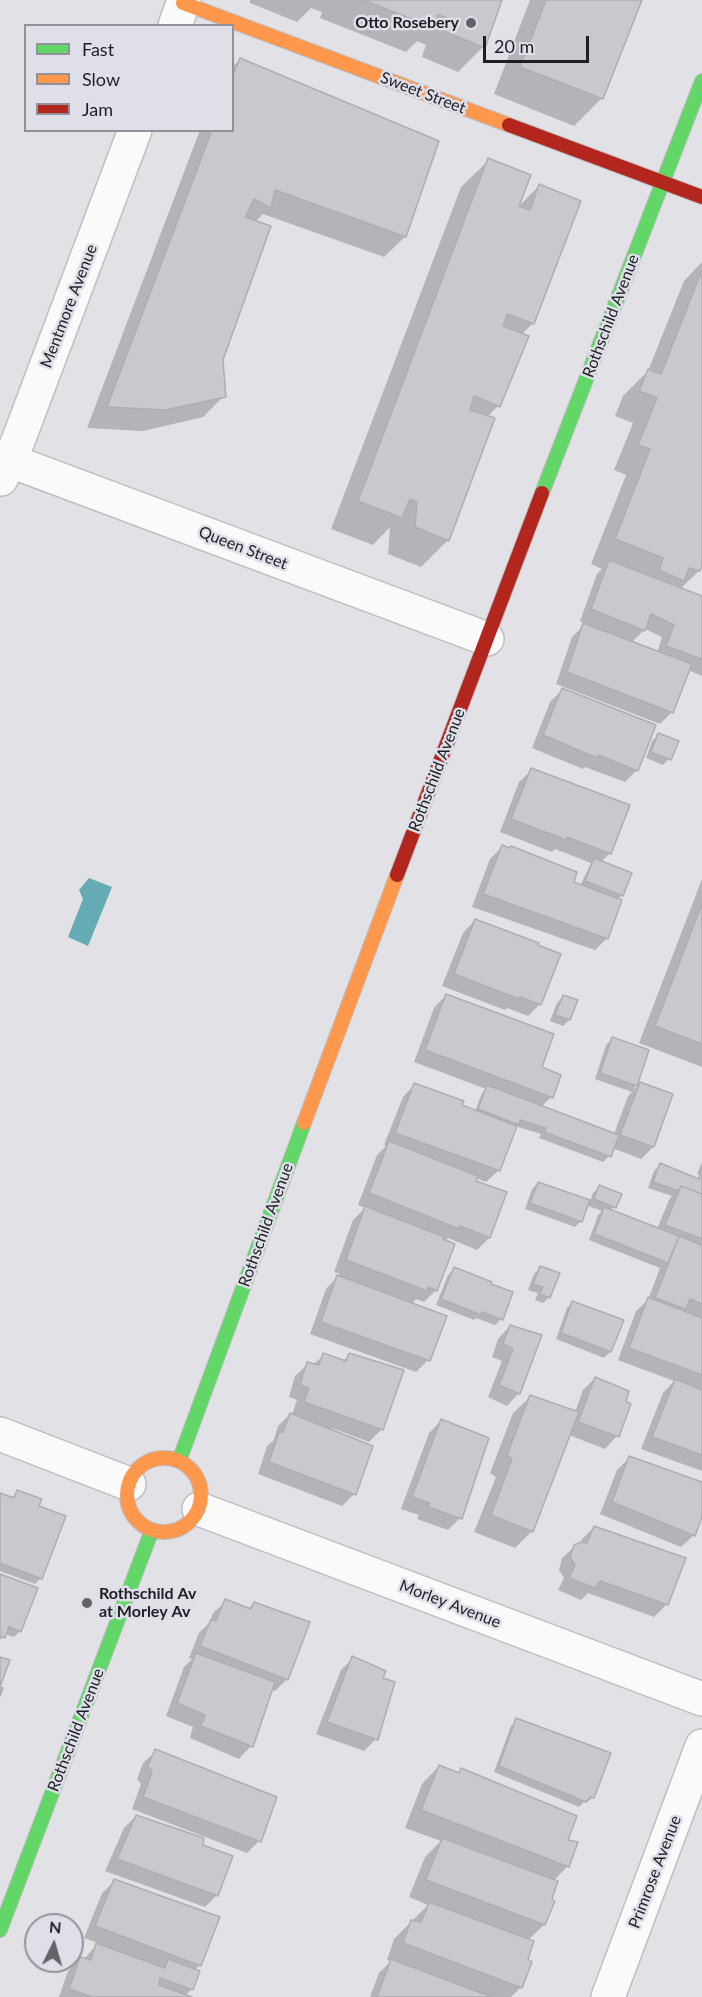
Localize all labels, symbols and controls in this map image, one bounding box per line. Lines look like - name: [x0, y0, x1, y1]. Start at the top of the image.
- place label: Otto Rosebery: [355, 13, 459, 33]
- marker: Otto Rosebery: [464, 16, 478, 30]
- legend: [24, 24, 234, 132]
- scale bar: [486, 24, 592, 62]
- text: 20 m: [494, 35, 534, 57]
- text: Fast: [82, 38, 114, 60]
- text: Slow: [82, 68, 120, 90]
- street label: Sweet Street: [378, 68, 468, 118]
- text: Jam: [82, 98, 113, 120]
- street label: Mentmore Avenue: [37, 241, 101, 371]
- street label: Rothschild Avenue: [579, 252, 643, 380]
- street label: Queen Street: [196, 522, 290, 574]
- street label: Rothschild Avenue: [405, 706, 469, 834]
- street label: Rothschild Avenue: [235, 1161, 297, 1289]
- street label: Morley Avenue: [397, 1576, 503, 1632]
- place label: Rothschild Av at Morley Av: [99, 1584, 196, 1622]
- marker: Rothschild Av at Morley Av: [80, 1596, 94, 1610]
- street label: Rothschild Avenue: [44, 1666, 108, 1794]
- street label: Primrose Avenue: [625, 1813, 685, 1931]
- north arrow: [24, 1913, 84, 1973]
- text: N: [48, 1917, 62, 1937]

